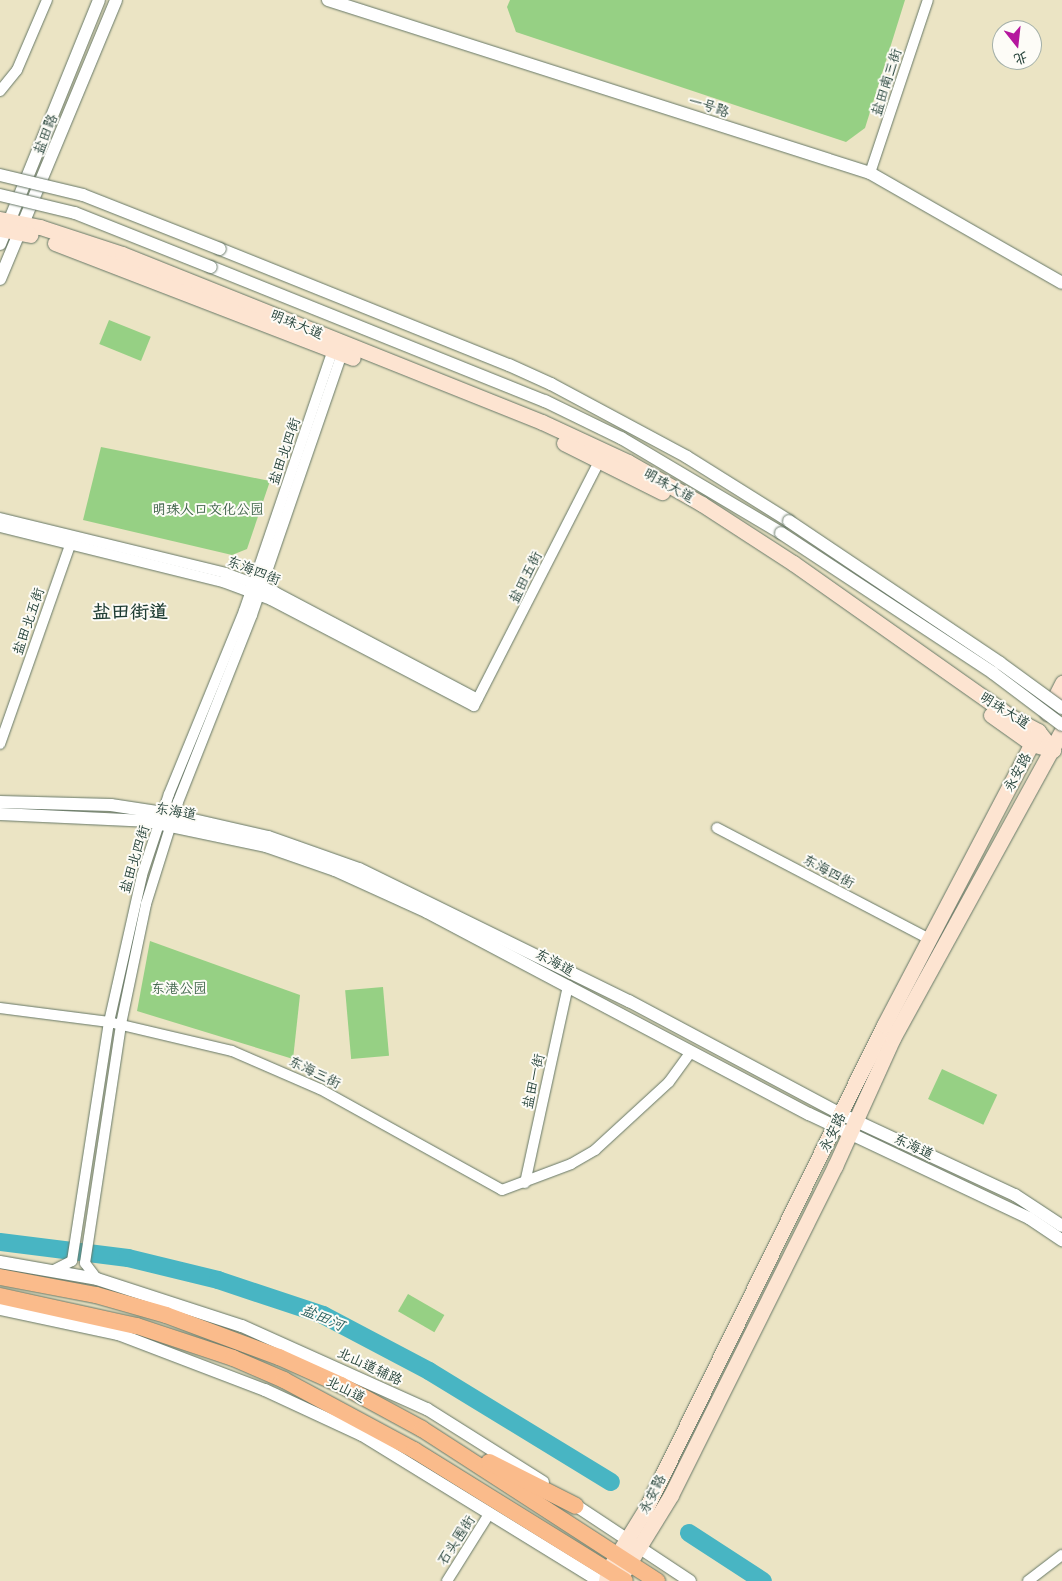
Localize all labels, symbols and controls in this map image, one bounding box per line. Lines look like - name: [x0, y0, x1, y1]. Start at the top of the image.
- north arrow: [992, 20, 1042, 70]
- street label: 盐田南三街: [867, 46, 905, 118]
- text: 北: [1012, 48, 1030, 70]
- street label: 一号路: [686, 92, 732, 120]
- street label: 盐田路: [29, 111, 61, 157]
- street label: 明珠大道: [268, 306, 326, 342]
- street label: 盐田北四街: [265, 415, 303, 487]
- street label: 明珠大道: [640, 464, 698, 506]
- park label: 明珠人口文化公园: [152, 501, 264, 517]
- street label: 盐田五街: [505, 548, 545, 606]
- street label: 东海四街: [225, 552, 283, 588]
- street label: 盐田北五街: [9, 585, 47, 657]
- district label: 盐田街道: [92, 601, 168, 623]
- street label: 明珠大道: [977, 688, 1033, 732]
- street label: 永安路: [1000, 750, 1034, 794]
- street label: 东海道: [154, 799, 198, 823]
- street label: 盐田北四街: [116, 823, 152, 895]
- street label: 东海四街: [800, 850, 858, 892]
- street label: 东海道: [533, 945, 577, 979]
- park label: 东港公园: [151, 980, 207, 996]
- street label: 东海三街: [286, 1052, 344, 1092]
- street label: 盐田一街: [519, 1052, 547, 1110]
- street label: 永安路: [815, 1109, 849, 1155]
- street label: 东海道: [891, 1130, 937, 1162]
- water label: 盐田河: [299, 1300, 347, 1334]
- street label: 北山道辅路: [335, 1344, 405, 1388]
- street label: 北山道: [323, 1372, 369, 1406]
- street label: 永安路: [635, 1471, 669, 1517]
- street label: 石头围街: [434, 1512, 478, 1568]

